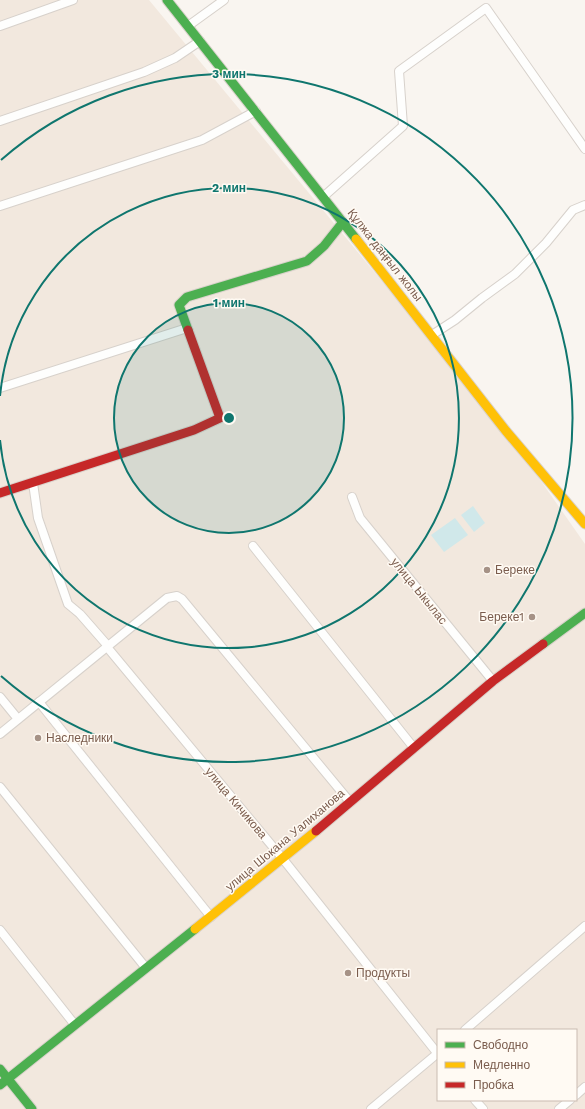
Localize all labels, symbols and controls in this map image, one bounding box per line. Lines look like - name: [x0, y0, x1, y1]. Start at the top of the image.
- text: 3 мин: [212, 67, 246, 81]
- text: 2 мин: [212, 181, 246, 195]
- street label: Құлжа даңғыл жолы: [345, 206, 425, 304]
- text: 1 мин: [213, 296, 245, 310]
- centre of rings: [222, 411, 236, 425]
- street label: улица Ыкылас: [388, 555, 450, 627]
- place label: Береке: [495, 563, 535, 577]
- marker: Береке: [482, 565, 492, 575]
- place label: Береке1: [479, 610, 524, 624]
- marker: Береке1: [527, 612, 537, 622]
- place label: Наследники: [46, 731, 113, 745]
- marker: Наследники: [33, 733, 43, 743]
- street label: улица Кичикова: [202, 765, 270, 842]
- street label: улица Шокана Уалиханова: [223, 786, 348, 894]
- place label: Продукты: [356, 966, 410, 980]
- marker: Продукты: [343, 968, 353, 978]
- legend: [437, 1029, 577, 1101]
- text: Свободно: [473, 1038, 528, 1052]
- text: Медленно: [473, 1058, 530, 1072]
- text: Пробка: [473, 1078, 514, 1092]

